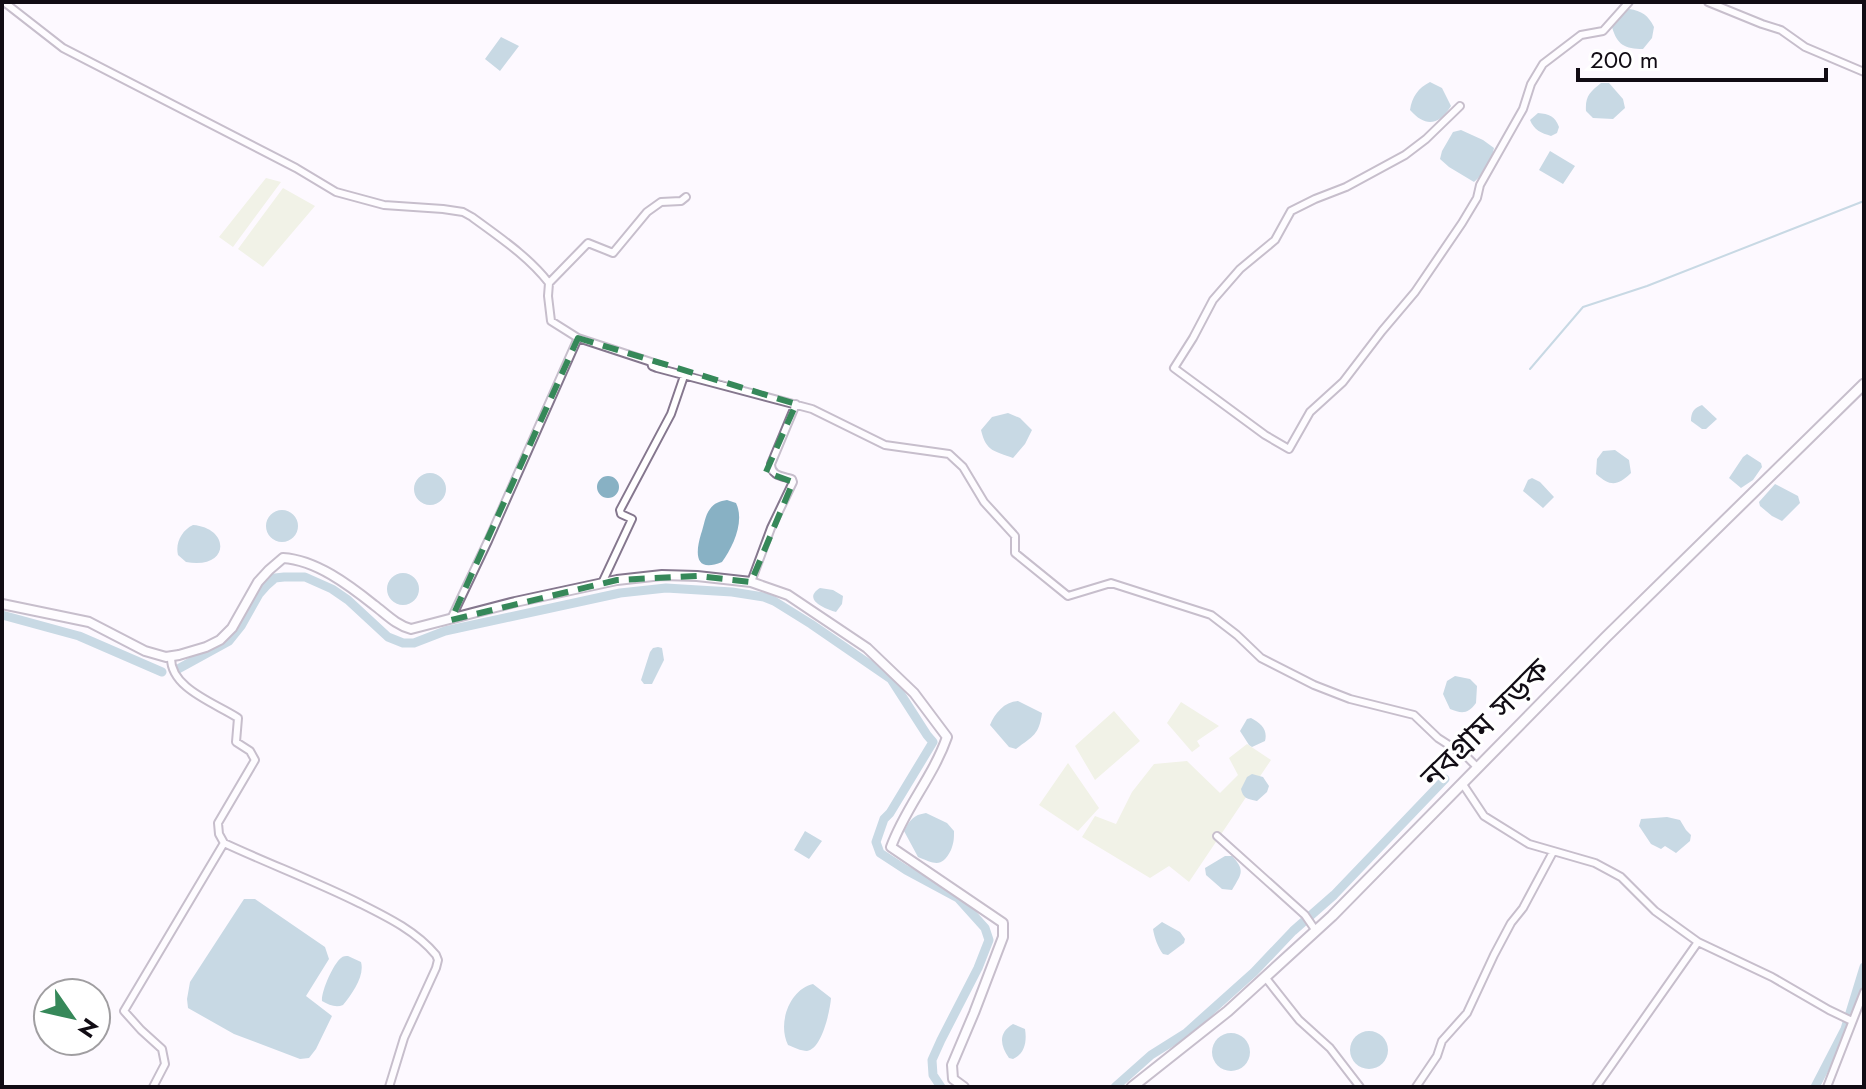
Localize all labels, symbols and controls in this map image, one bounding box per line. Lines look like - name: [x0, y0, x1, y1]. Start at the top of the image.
- scale bar: [1578, 32, 1826, 82]
- text: 200 m: [1590, 42, 1658, 77]
- street label: নবগ্রাম সড়ক: [1409, 647, 1561, 799]
- north arrow: [32, 977, 112, 1057]
- text: N: [70, 1012, 107, 1044]

